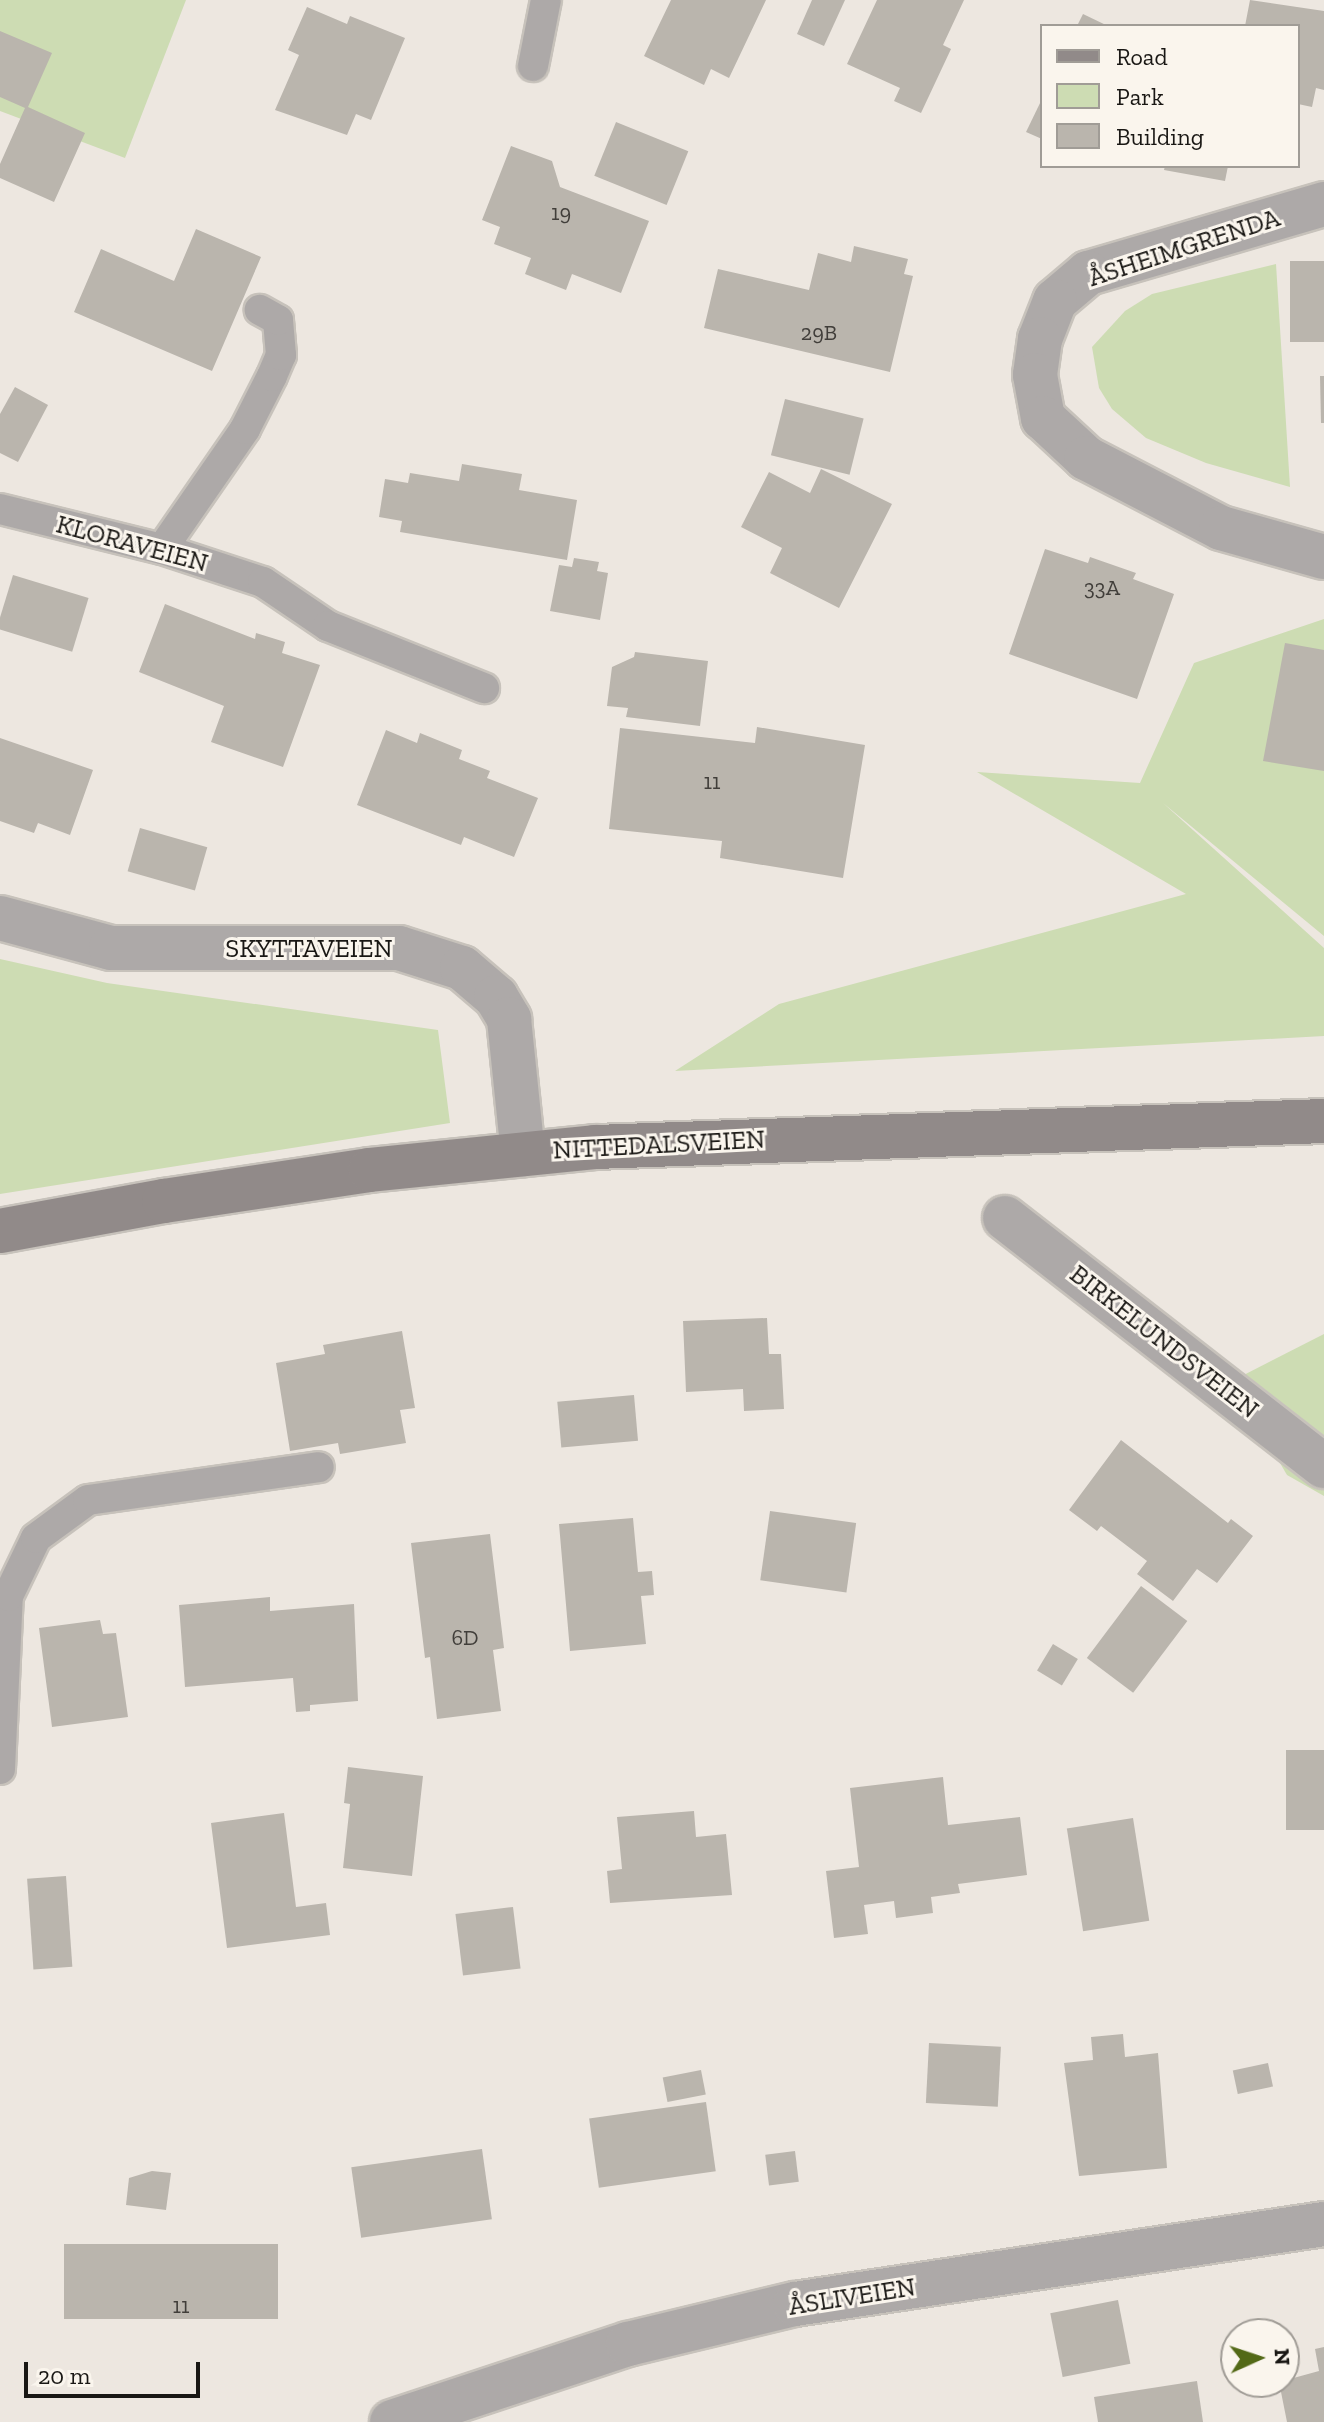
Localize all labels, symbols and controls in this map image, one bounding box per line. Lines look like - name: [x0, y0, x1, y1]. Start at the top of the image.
- legend: [1040, 24, 1300, 168]
- text: Road: [1116, 42, 1168, 71]
- text: Park: [1116, 82, 1164, 111]
- text: Building: [1116, 122, 1204, 151]
- house number: 19: [551, 200, 571, 226]
- street label: ÅSHEIMGRENDA: [1084, 202, 1284, 294]
- house number: 29B: [801, 320, 837, 346]
- street label: KLORAVEIEN: [53, 509, 211, 579]
- house number: 33A: [1084, 575, 1120, 601]
- house number: 11: [704, 769, 720, 795]
- street label: SKYTTAVEIEN: [225, 933, 393, 965]
- street label: NITTEDALSVEIEN: [552, 1124, 766, 1166]
- street label: BIRKELUNDSVEIEN: [1063, 1259, 1265, 1425]
- house number: 6D: [451, 1625, 479, 1651]
- street label: ÅSLIVEIEN: [786, 2272, 918, 2322]
- house number: 11: [173, 2293, 189, 2319]
- north arrow: [1220, 2318, 1300, 2398]
- scale bar: [28, 2346, 204, 2396]
- text: N: [1269, 2348, 1296, 2366]
- text: 20 m: [38, 2361, 90, 2390]

